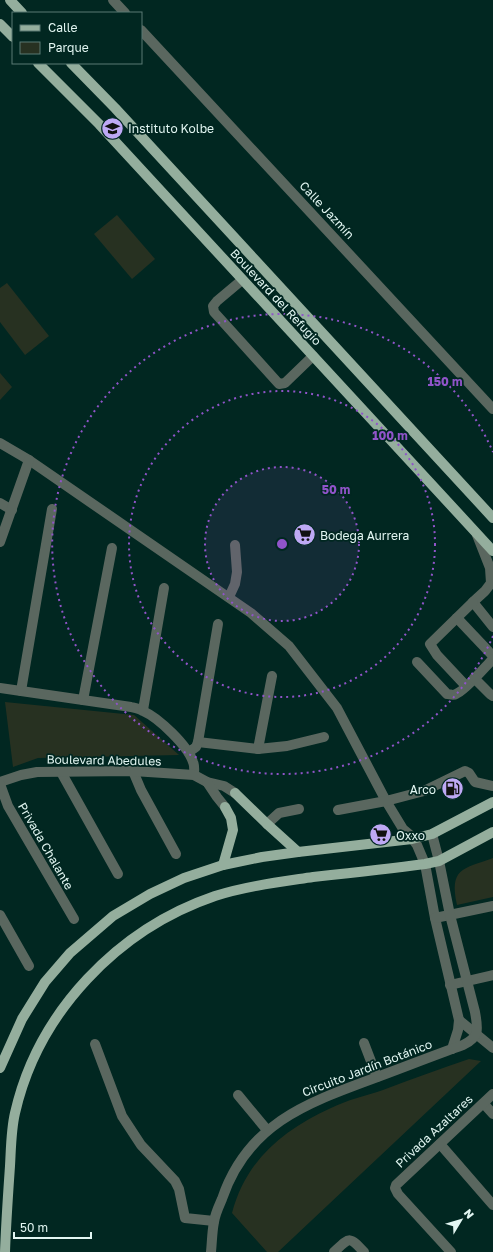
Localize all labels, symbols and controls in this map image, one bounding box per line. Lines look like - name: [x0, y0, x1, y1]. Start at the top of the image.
- legend: [12, 12, 142, 64]
- text: Calle: [48, 20, 78, 35]
- text: Parque: [48, 40, 89, 55]
- school or university icon: Instituto Kolbe: [99, 115, 125, 141]
- place label: Instituto Kolbe: [128, 121, 214, 136]
- street label: Calle Jazmín: [297, 178, 357, 242]
- street label: Boulevard del Refugio: [227, 246, 325, 348]
- text: 150 m: [428, 374, 462, 389]
- text: 100 m: [372, 428, 408, 443]
- text: 50 m: [322, 482, 350, 497]
- supermarket icon: Bodega Aurrera: [291, 522, 317, 548]
- place label: Bodega Aurrera: [320, 528, 409, 543]
- centre of rings: [275, 537, 289, 551]
- street label: Boulevard Abedules: [46, 751, 162, 769]
- fuel station icon: Arco: [439, 776, 465, 802]
- place label: Arco: [410, 782, 436, 797]
- street label: Privada Chalante: [15, 800, 77, 892]
- supermarket icon: Oxxo: [368, 822, 394, 848]
- place label: Oxxo: [396, 828, 425, 843]
- street label: Circuito Jardín Botánico: [300, 1036, 434, 1100]
- street label: Privada Azaltares: [392, 1091, 476, 1171]
- north arrow: [441, 1200, 481, 1240]
- text: N: [462, 1206, 477, 1221]
- scale bar: [14, 1214, 91, 1240]
- text: 50 m: [20, 1220, 48, 1235]

